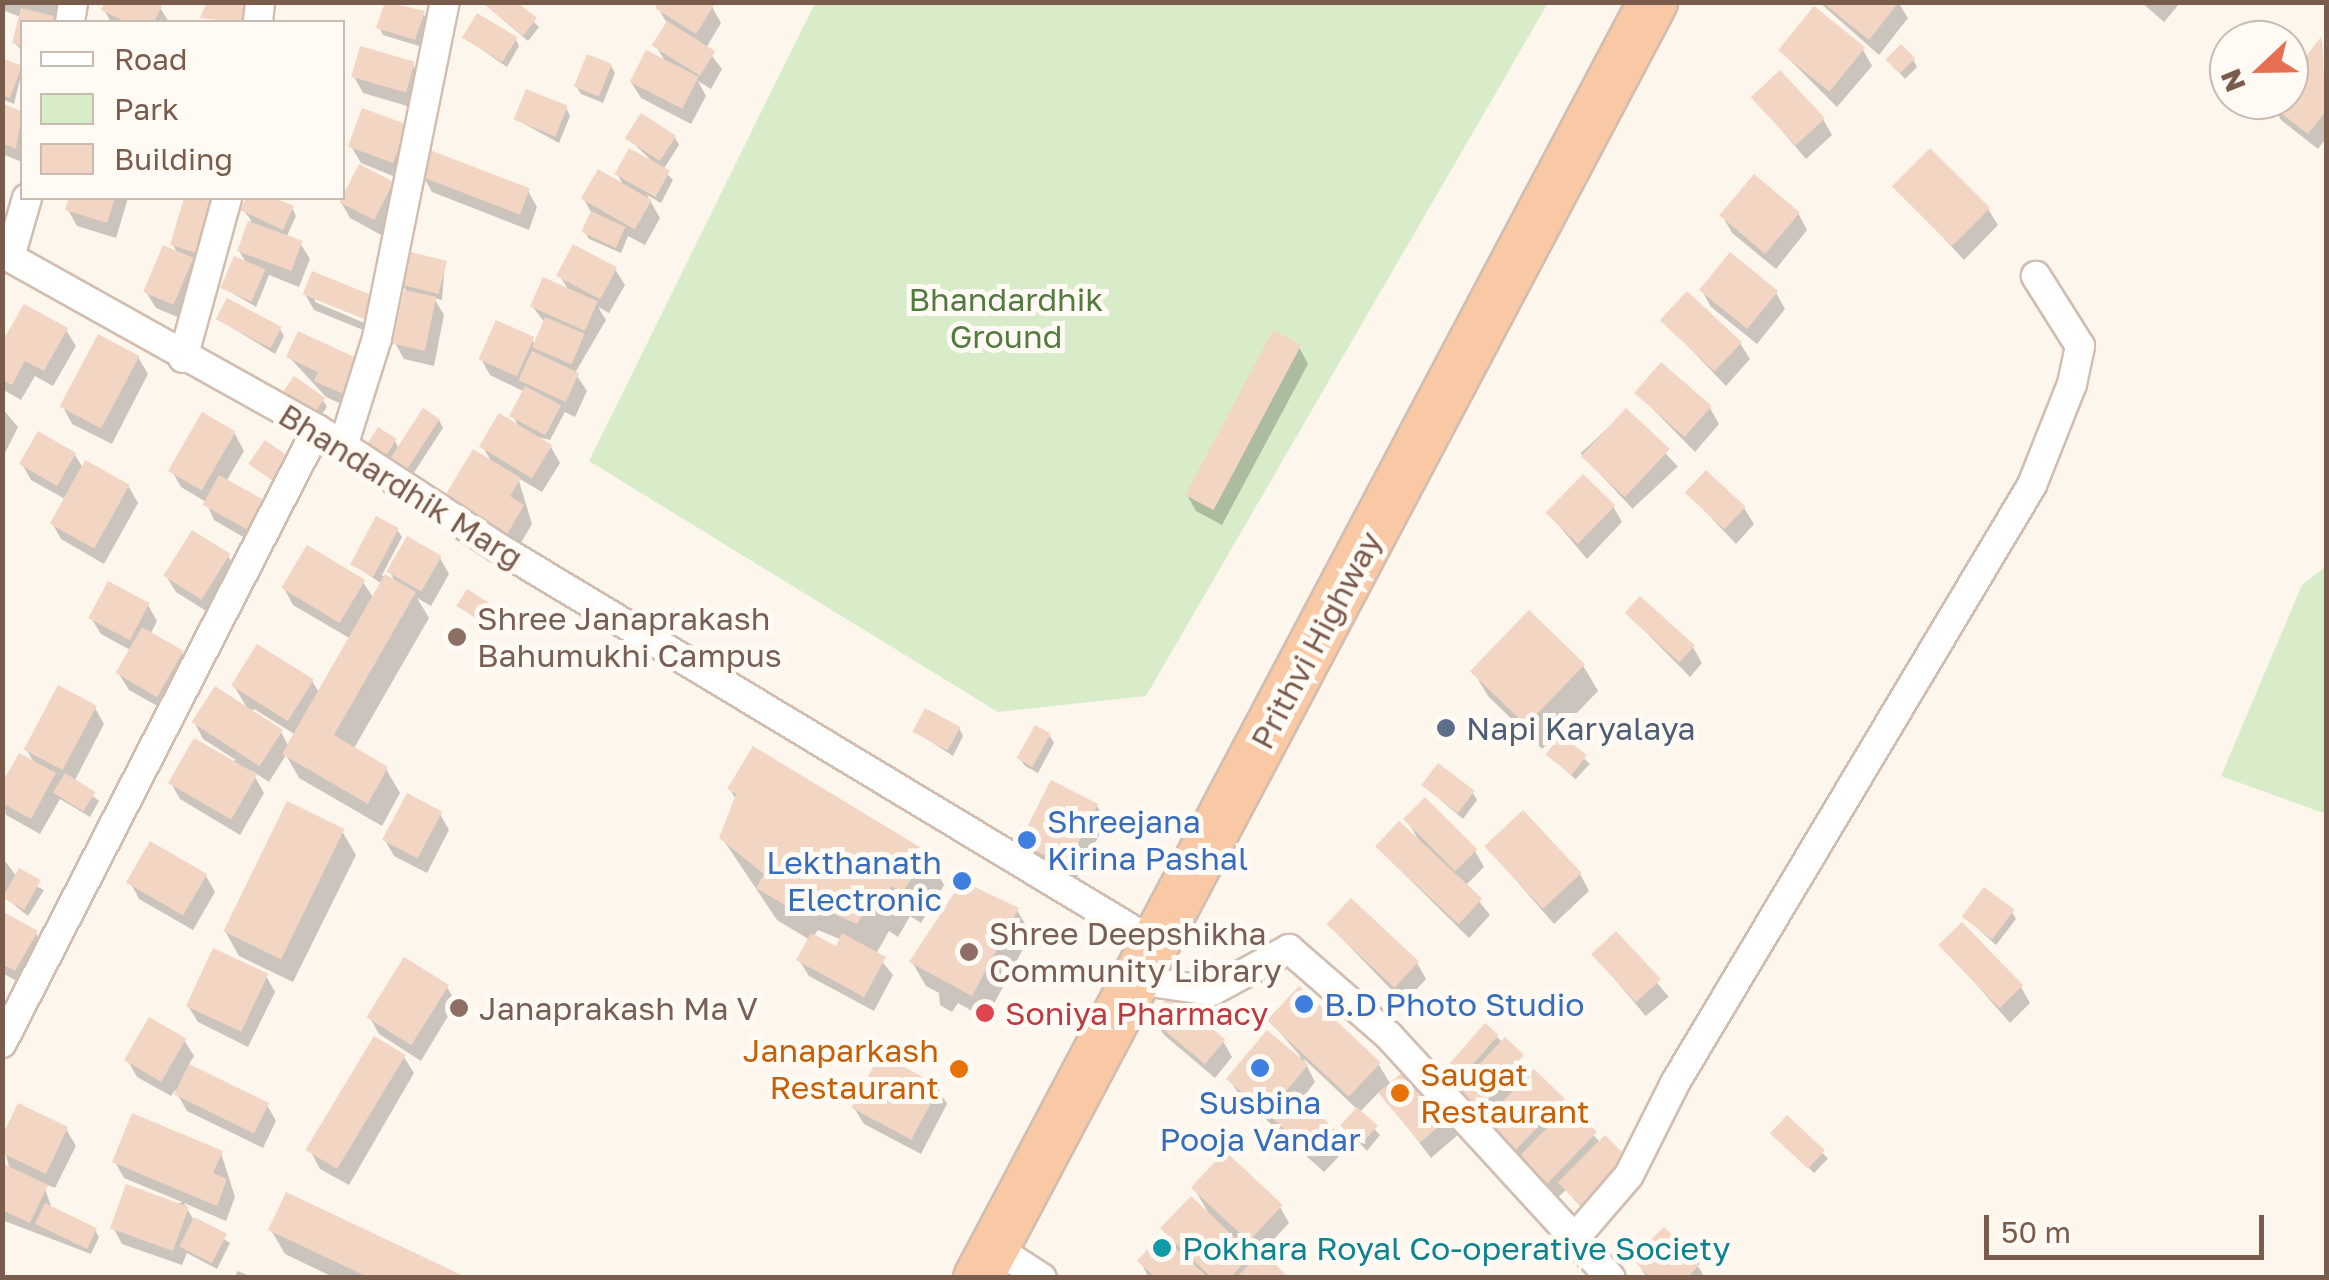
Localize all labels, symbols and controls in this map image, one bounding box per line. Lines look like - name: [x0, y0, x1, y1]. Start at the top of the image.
- legend: [20, 20, 345, 200]
- north arrow: [2209, 20, 2309, 120]
- text: Road: [114, 41, 188, 77]
- text: N: [2213, 65, 2252, 97]
- text: Park: [114, 91, 179, 127]
- text: Building: [114, 141, 233, 177]
- park label: Bhandardhik Ground: [909, 281, 1103, 356]
- street label: Bhandardhik Marg: [272, 395, 530, 577]
- street label: Prithvi Highway: [1242, 525, 1390, 755]
- place label: Shree Janaprakash Bahumukhi Campus: [477, 600, 782, 675]
- marker: Shree Janaprakash Bahumukhi Campus: [446, 626, 468, 648]
- place label: Napi Karyalaya: [1466, 709, 1696, 747]
- marker: Napi Karyalaya: [1435, 717, 1457, 739]
- place label: Shreejana Kirina Pashal: [1047, 803, 1248, 878]
- marker: Shreejana Kirina Pashal: [1016, 829, 1038, 851]
- place label: Lekthanath Electronic: [766, 844, 942, 919]
- marker: Lekthanath Electronic: [951, 870, 973, 892]
- place label: Shree Deepshikha Community Library: [989, 915, 1282, 990]
- marker: Shree Deepshikha Community Library: [958, 941, 980, 963]
- place label: B.D Photo Studio: [1324, 985, 1584, 1023]
- place label: Janaprakash Ma V: [479, 989, 758, 1027]
- marker: B.D Photo Studio: [1293, 993, 1315, 1015]
- place label: Soniya Pharmacy: [1005, 994, 1268, 1032]
- marker: Janaprakash Ma V: [448, 997, 470, 1019]
- marker: Soniya Pharmacy: [974, 1002, 996, 1024]
- place label: Janaparkash Restaurant: [743, 1032, 939, 1107]
- place label: Saugat Restaurant: [1420, 1056, 1590, 1131]
- marker: Susbina Pooja Vandar: [1249, 1057, 1271, 1079]
- marker: Janaparkash Restaurant: [948, 1058, 970, 1080]
- marker: Saugat Restaurant: [1389, 1082, 1411, 1104]
- place label: Susbina Pooja Vandar: [1159, 1084, 1361, 1159]
- scale bar: [1989, 1195, 2269, 1257]
- text: 50 m: [2001, 1214, 2071, 1250]
- place label: Pokhara Royal Co-operative Society: [1182, 1229, 1731, 1267]
- marker: Pokhara Royal Co-operative Society: [1151, 1237, 1173, 1259]

